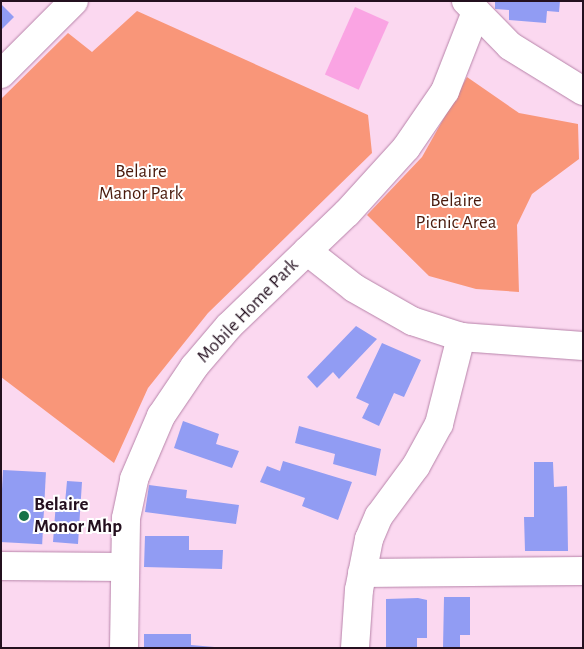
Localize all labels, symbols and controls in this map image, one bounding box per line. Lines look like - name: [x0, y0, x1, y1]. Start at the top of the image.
- park label: Belaire Manor Park: [99, 161, 183, 205]
- park label: Belaire Picnic Area: [416, 190, 496, 234]
- street label: Mobile Home Park: [192, 254, 304, 368]
- place label: Belaire Monor Mhp: [34, 494, 122, 538]
- marker: Belaire Monor Mhp: [18, 510, 30, 522]

